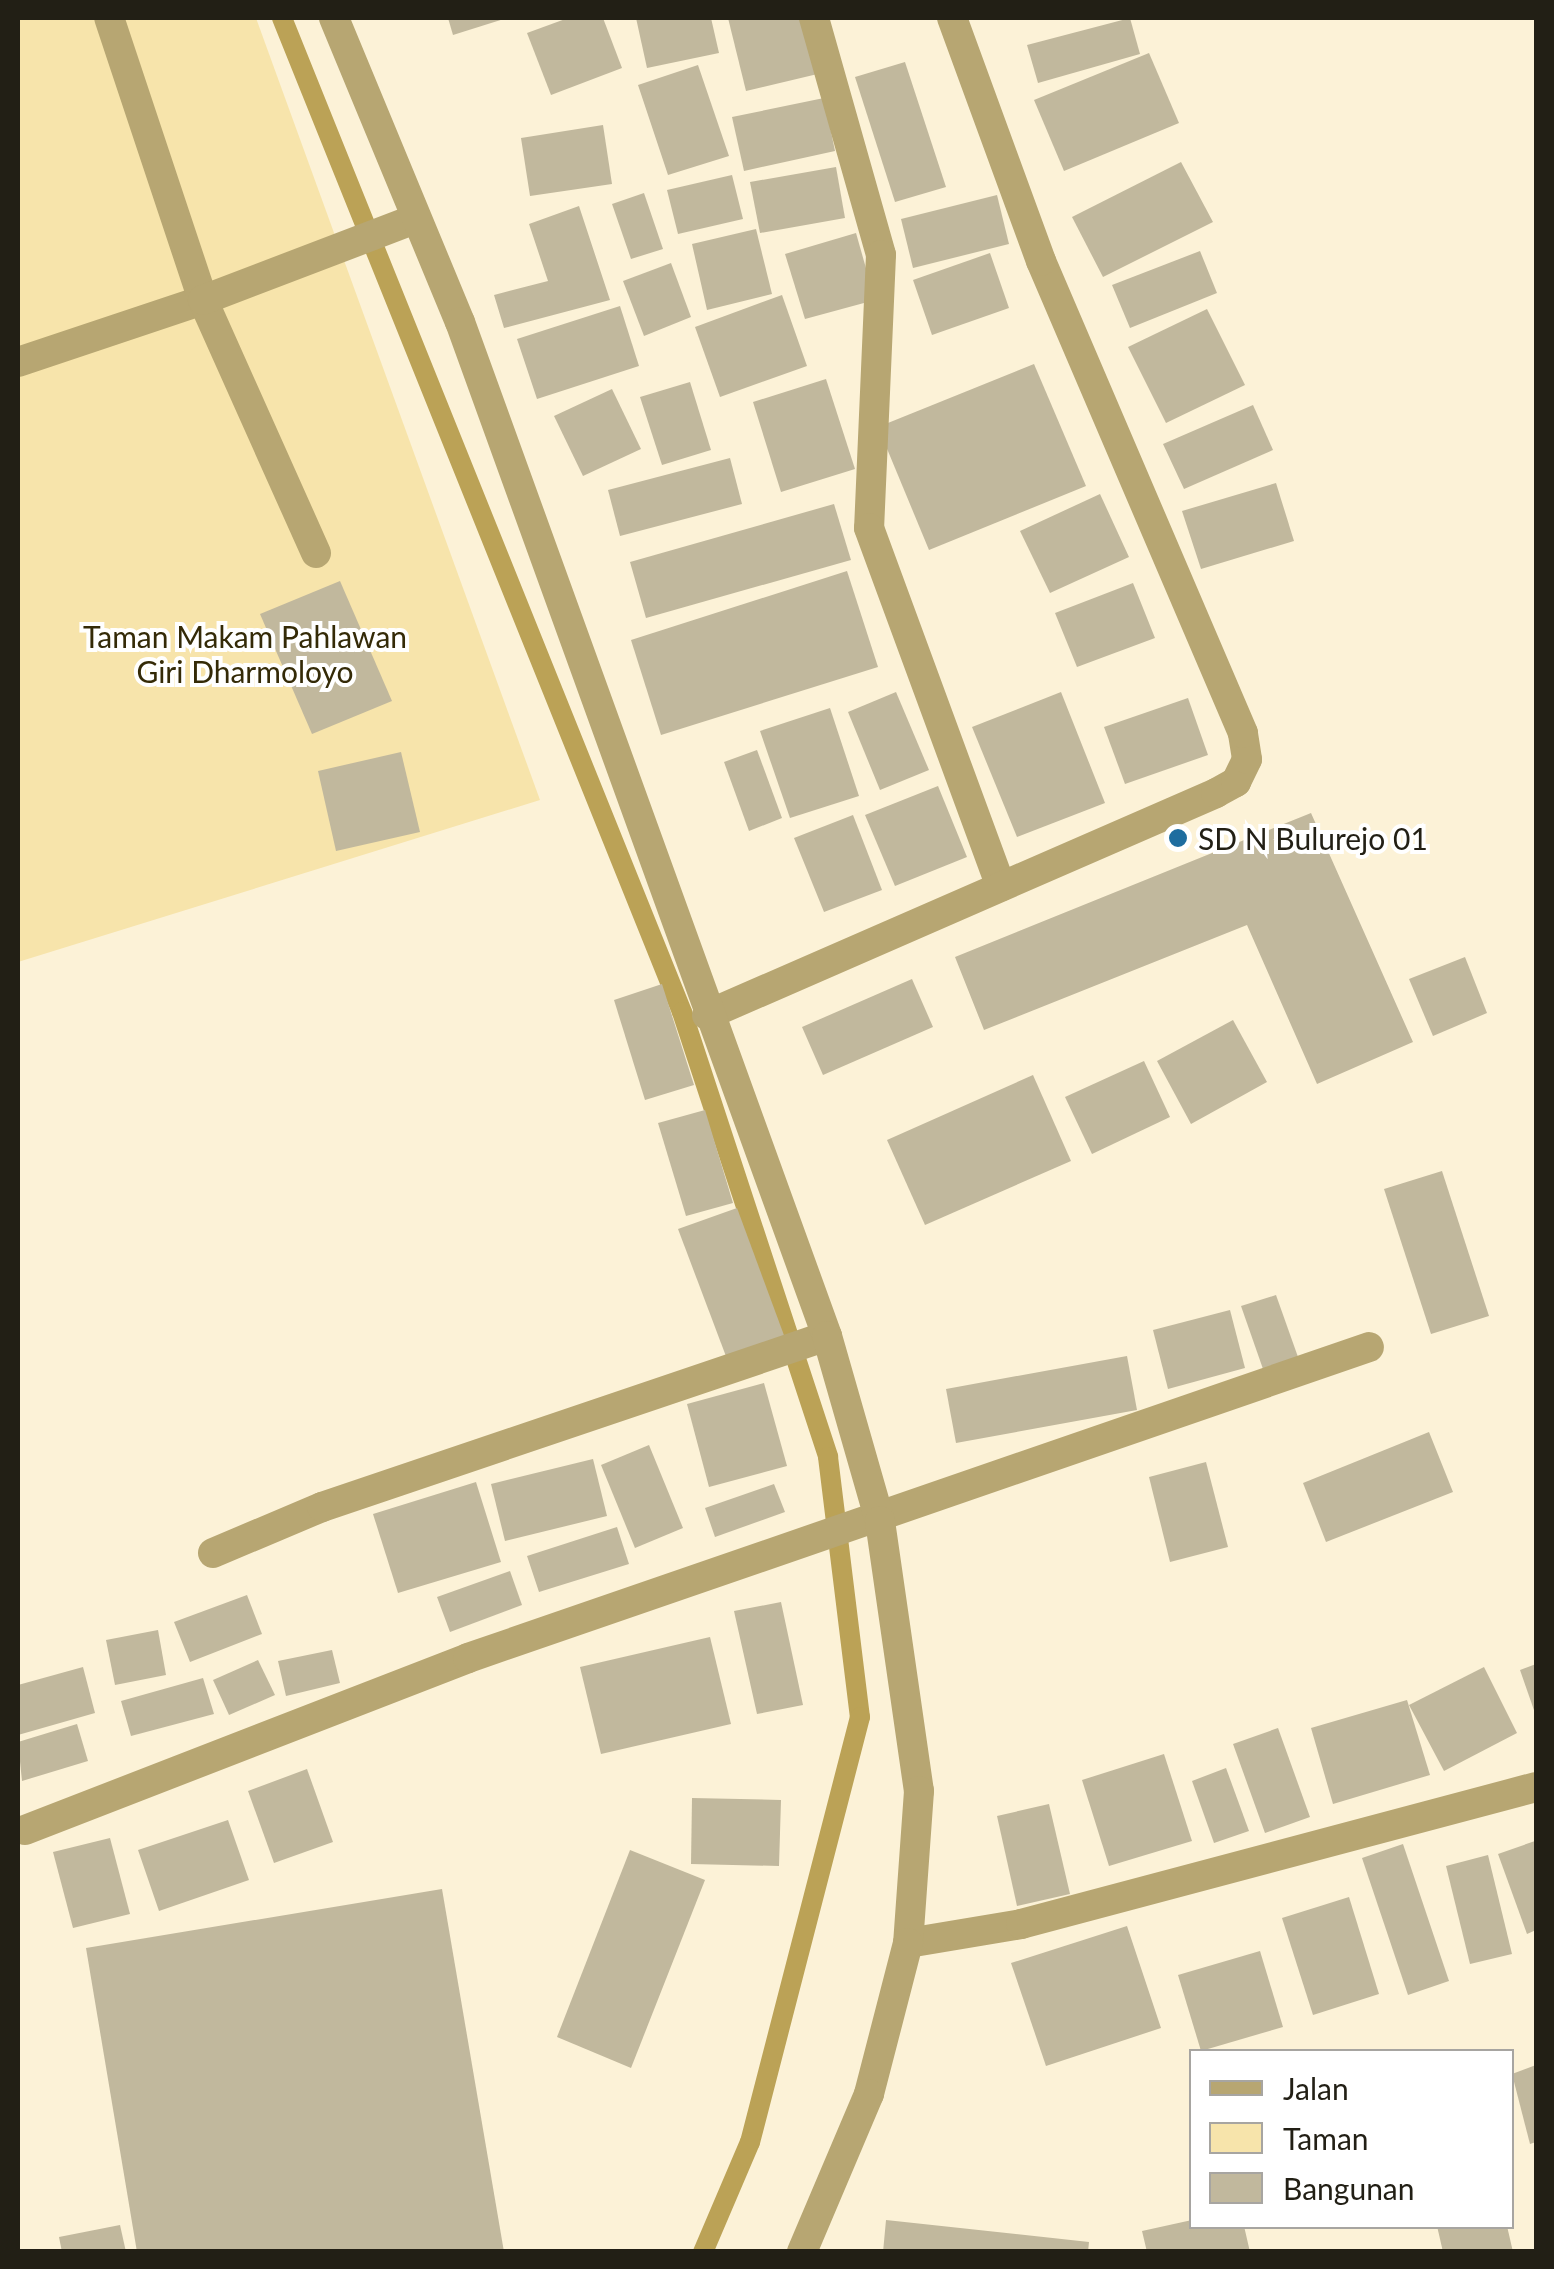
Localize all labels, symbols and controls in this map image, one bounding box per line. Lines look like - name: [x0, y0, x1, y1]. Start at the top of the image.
- park label: Taman Makam Pahlawan Giri Dharmoloyo: [83, 618, 407, 688]
- place label: SD N Bulurejo 01: [1198, 820, 1428, 856]
- marker: SD N Bulurejo 01: [1167, 827, 1189, 849]
- legend: [1189, 2049, 1514, 2229]
- text: Jalan: [1283, 2070, 1349, 2106]
- text: Taman: [1283, 2120, 1369, 2156]
- text: Bangunan: [1283, 2170, 1415, 2206]

